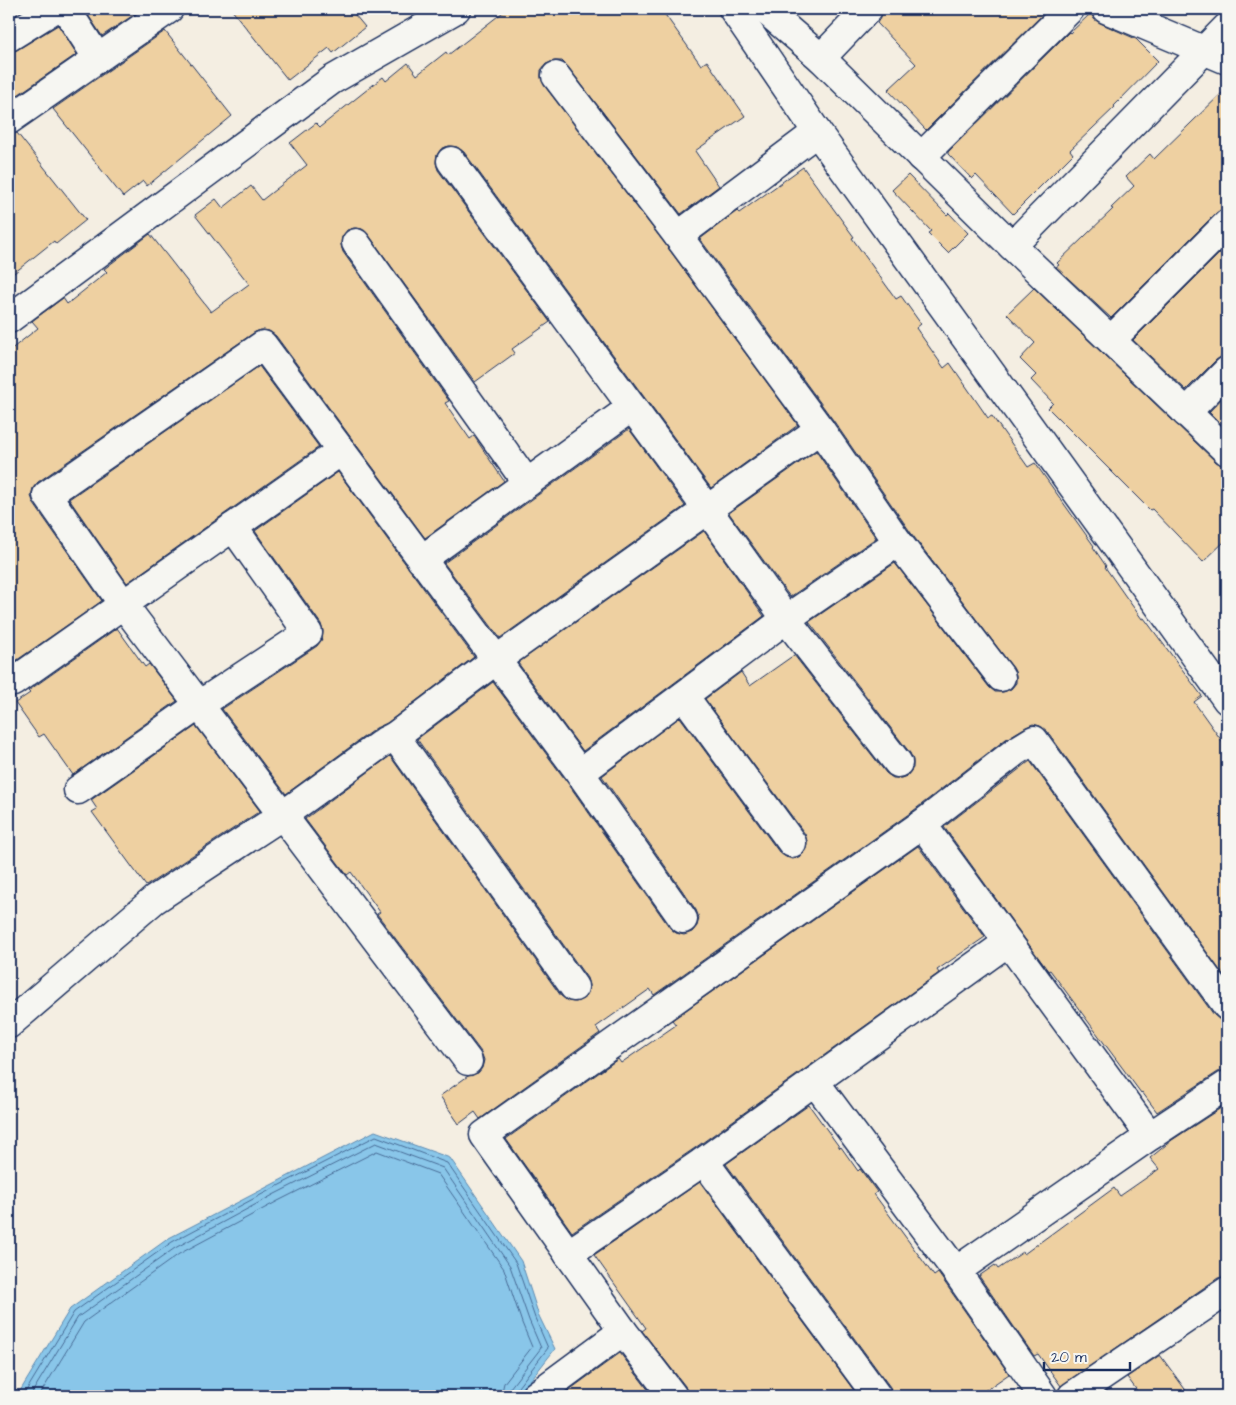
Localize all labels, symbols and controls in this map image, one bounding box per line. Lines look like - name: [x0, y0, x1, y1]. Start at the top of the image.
- scale bar: [1044, 1340, 1130, 1372]
- text: 20 m: [1051, 1347, 1087, 1368]

